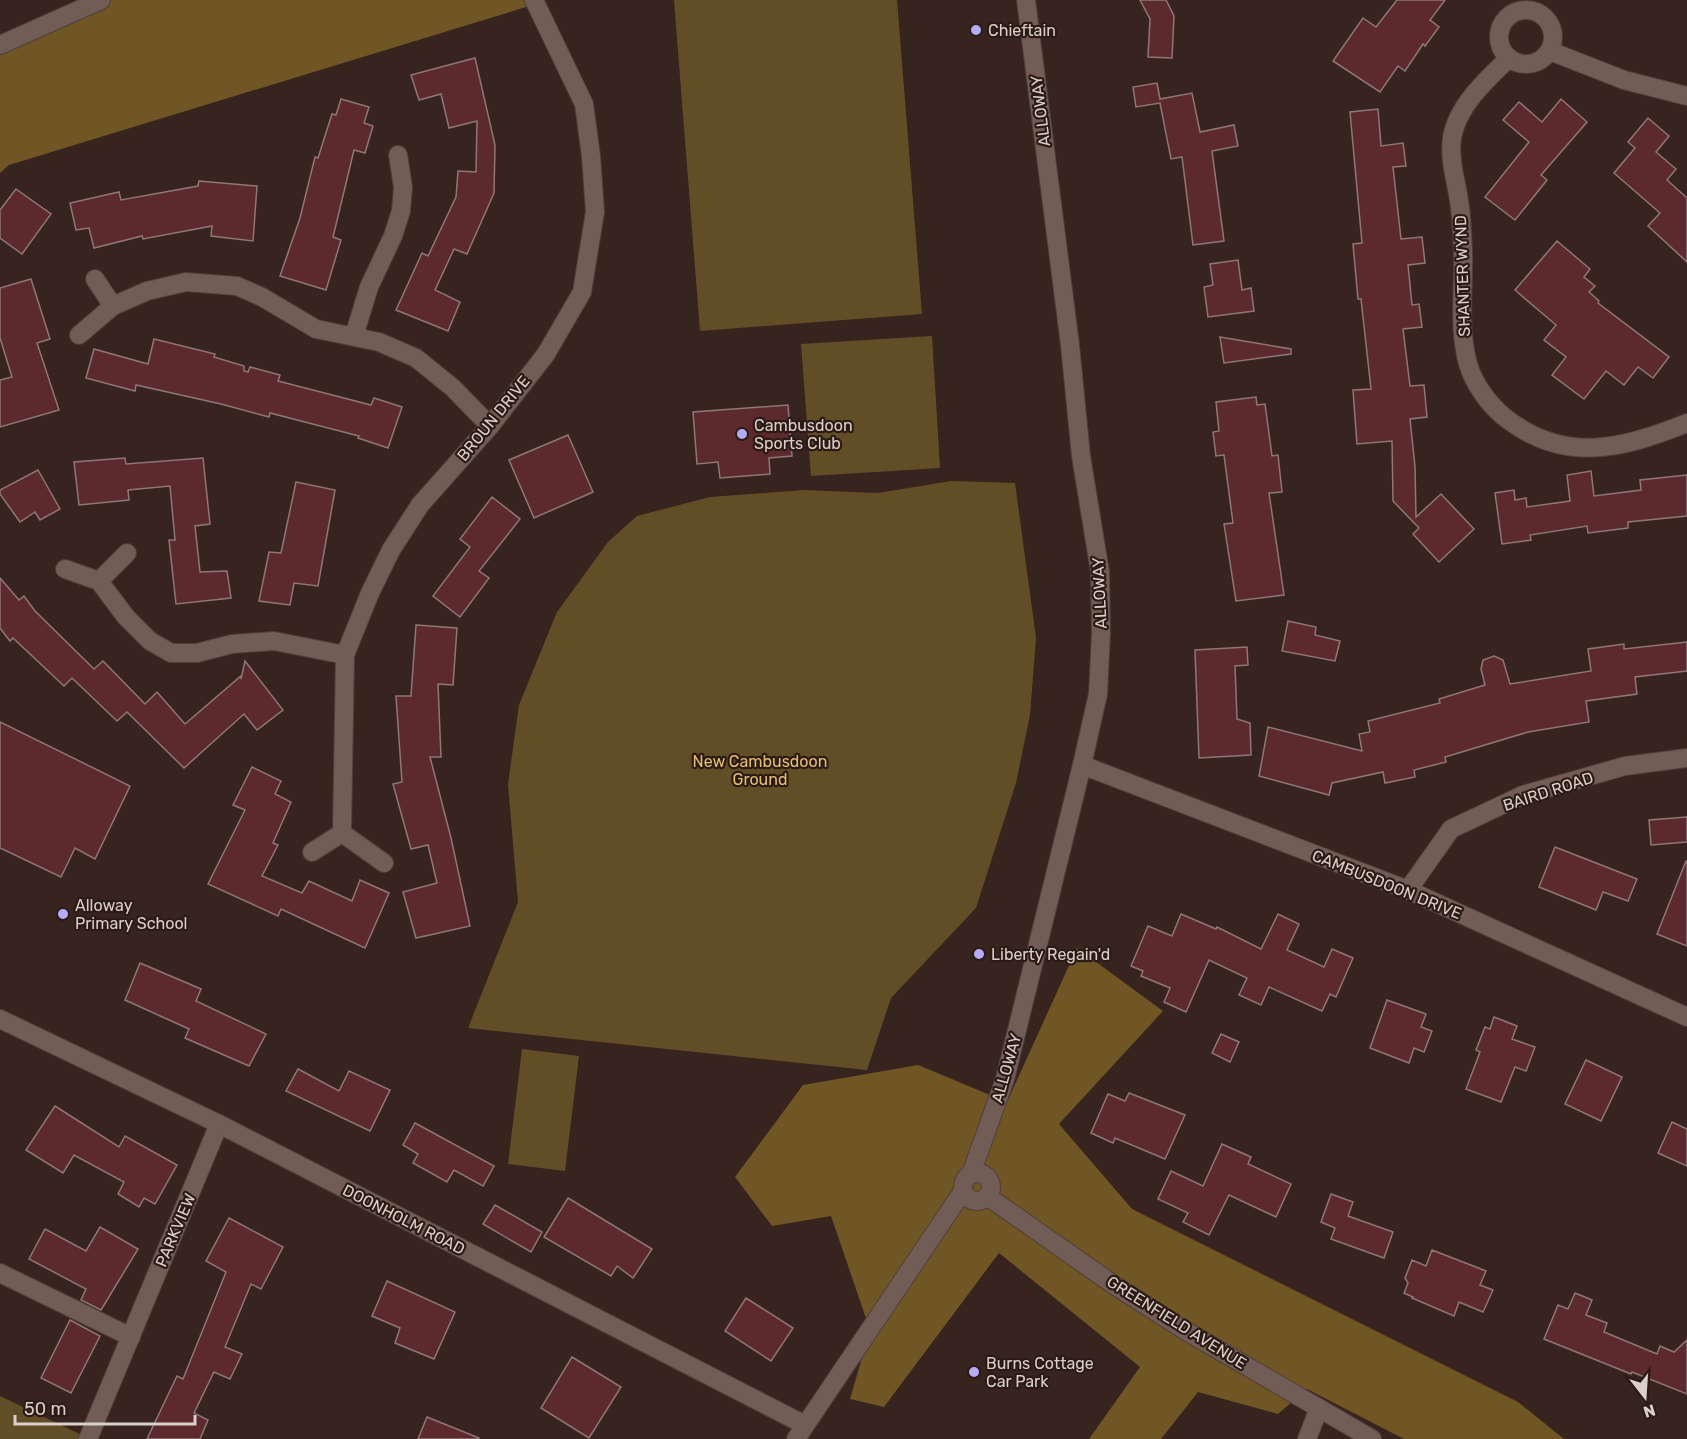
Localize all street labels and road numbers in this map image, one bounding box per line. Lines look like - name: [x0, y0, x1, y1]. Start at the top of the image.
- street label: ALLOWAY: [1027, 74, 1054, 148]
- street label: SHANTER WYND: [1451, 215, 1474, 337]
- street label: BROUN DRIVE: [453, 372, 534, 465]
- street label: ALLOWAY: [1088, 557, 1111, 629]
- street label: BAIRD ROAD: [1501, 768, 1596, 815]
- street label: CAMBUSDOON DRIVE: [1309, 846, 1464, 923]
- street label: ALLOWAY: [987, 1031, 1025, 1105]
- street label: DOONHOLM ROAD: [340, 1180, 468, 1258]
- street label: PARKVIEW: [152, 1191, 199, 1270]
- street label: GREENFIELD AVENUE: [1103, 1272, 1250, 1373]

